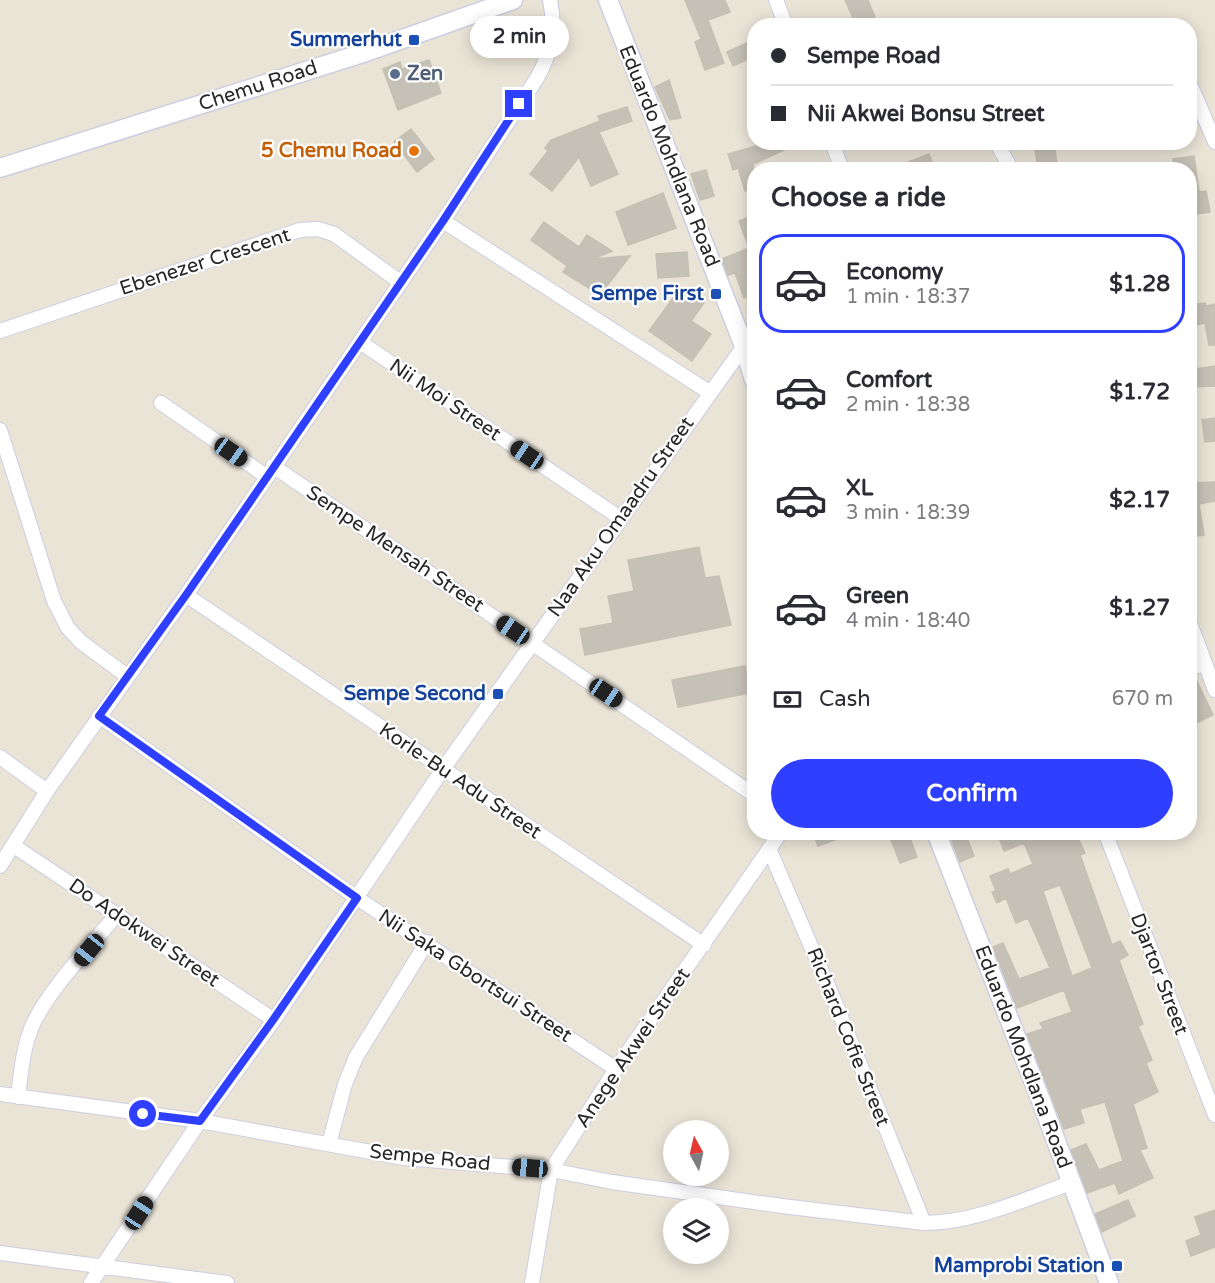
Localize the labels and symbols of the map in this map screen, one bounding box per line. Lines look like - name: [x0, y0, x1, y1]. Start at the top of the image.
- callout: 2 min: [470, 17, 568, 59]
- place label: Summerhut: [290, 28, 402, 52]
- marker: Summerhut: [407, 33, 421, 47]
- street label: Eduardo Mohdlana Road: [613, 42, 725, 270]
- street label: Chemu Road: [196, 56, 320, 116]
- place label: Zen: [407, 62, 443, 86]
- marker: Zen: [388, 67, 402, 81]
- route end: [505, 90, 532, 117]
- place label: 5 Chemu Road: [261, 139, 402, 163]
- marker: 5 Chemu Road: [407, 144, 421, 158]
- street label: Ebenezer Crescent: [117, 223, 294, 301]
- place label: Sempe First: [591, 282, 704, 306]
- marker: Sempe First: [709, 287, 723, 301]
- street label: Nii Moi Street: [385, 354, 506, 446]
- street label: Naa Aku Omaadru Street: [543, 412, 699, 622]
- car: [211, 434, 251, 470]
- car: [507, 437, 547, 473]
- street label: Sempe Mensah Street: [302, 481, 489, 618]
- car: [493, 612, 533, 648]
- car: [586, 675, 626, 711]
- place label: Sempe Second: [344, 682, 486, 706]
- marker: Sempe Second: [491, 687, 505, 701]
- street label: Korle-Bu Adu Street: [374, 718, 546, 844]
- street label: Do Adokwei Street: [64, 874, 224, 993]
- street label: Nii Saka Gbortsui Street: [374, 904, 577, 1048]
- street label: Djartor Street: [1125, 910, 1193, 1039]
- car: [71, 930, 107, 970]
- street label: Eduardo Mohdlana Road: [969, 942, 1077, 1172]
- street label: Richard Cofie Street: [801, 944, 895, 1130]
- street label: Anege Akwei Street: [571, 963, 696, 1132]
- route start: [129, 1100, 156, 1127]
- north arrow: [663, 1120, 729, 1186]
- street label: Sempe Road: [368, 1140, 492, 1176]
- car: [511, 1157, 549, 1179]
- car: [122, 1193, 156, 1233]
- place label: Mamprobi Station: [934, 1254, 1105, 1278]
- marker: Mamprobi Station: [1110, 1259, 1124, 1273]

